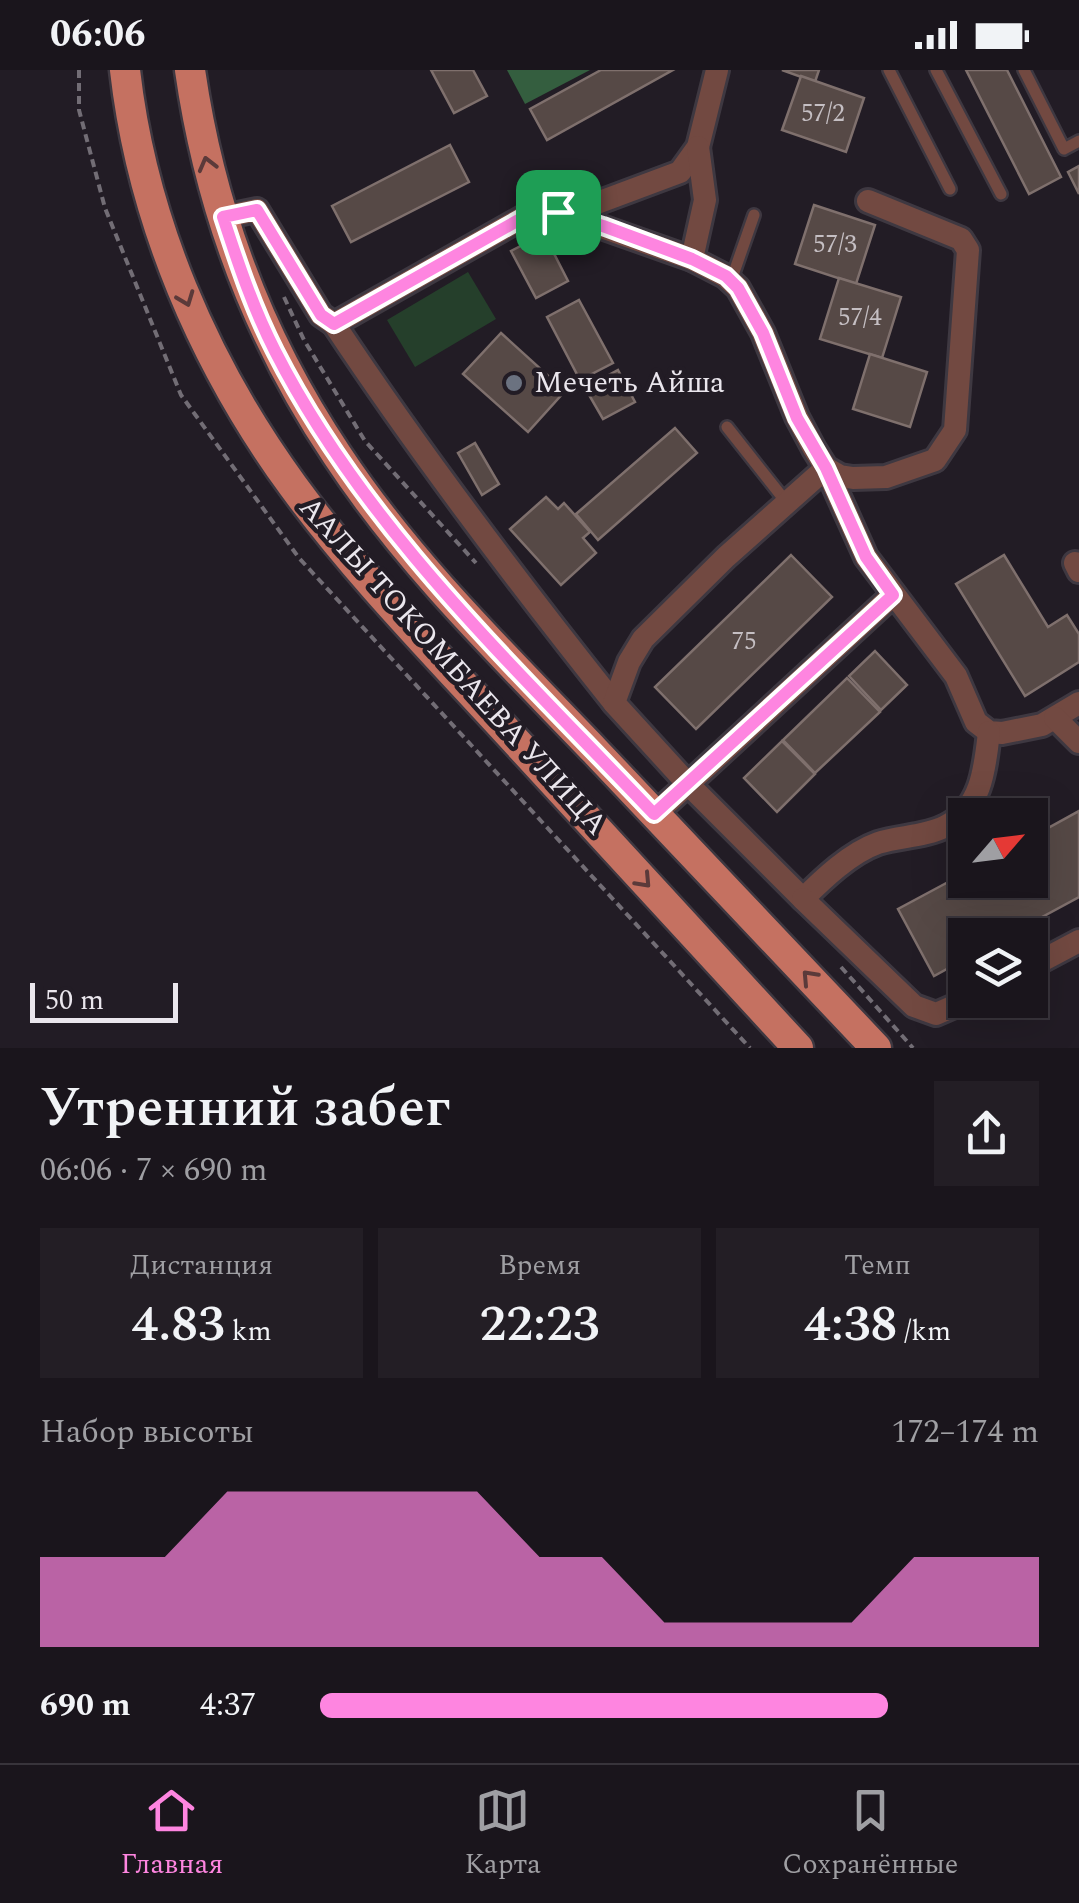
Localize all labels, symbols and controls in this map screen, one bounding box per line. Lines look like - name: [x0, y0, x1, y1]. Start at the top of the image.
- text: 06:06: [50, 6, 145, 64]
- house number: 57/2: [801, 95, 845, 133]
- one-way arrow: [198, 155, 219, 173]
- pin: [516, 170, 601, 255]
- icon: arrive: [531, 185, 586, 240]
- house number: 57/3: [813, 226, 857, 264]
- one-way arrow: [175, 289, 195, 306]
- house number: 57/4: [838, 299, 882, 337]
- place label: Мечеть Айша: [534, 360, 725, 406]
- marker: Мечеть Айша: [503, 372, 525, 394]
- street label: ААЛЫ ТОКОМБАЕВА УЛИЦА: [288, 486, 618, 846]
- house number: 75: [731, 623, 757, 661]
- north arrow: [948, 798, 1048, 898]
- map controls: [948, 798, 1048, 1018]
- one-way arrow: [632, 869, 650, 888]
- button: layers: [948, 918, 1048, 1018]
- one-way arrow: [803, 970, 821, 989]
- scale bar: [30, 978, 178, 1023]
- text: 50 m: [45, 979, 104, 1022]
- text: Утренний забег: [40, 1067, 450, 1150]
- button: share: [934, 1081, 1039, 1186]
- text: 06:06 · 7 × 690 m: [40, 1146, 268, 1195]
- text: Дистанция: [130, 1244, 273, 1287]
- text: Время: [498, 1244, 581, 1287]
- text: Темп: [844, 1244, 911, 1287]
- text: 4.83: [131, 1287, 225, 1363]
- text: 22:23: [479, 1287, 600, 1363]
- text: 4:38: [804, 1287, 897, 1363]
- text: km: [225, 1310, 272, 1353]
- text: /km: [897, 1310, 951, 1353]
- text: Набор высоты: [40, 1408, 254, 1457]
- text: 172–174 m: [891, 1408, 1039, 1457]
- text: 690 m: [40, 1681, 131, 1730]
- text: 4:37: [200, 1681, 256, 1730]
- tab: Главная: [121, 1783, 223, 1886]
- tab: Карта: [464, 1783, 541, 1886]
- tab: Сохранённые: [782, 1783, 958, 1886]

